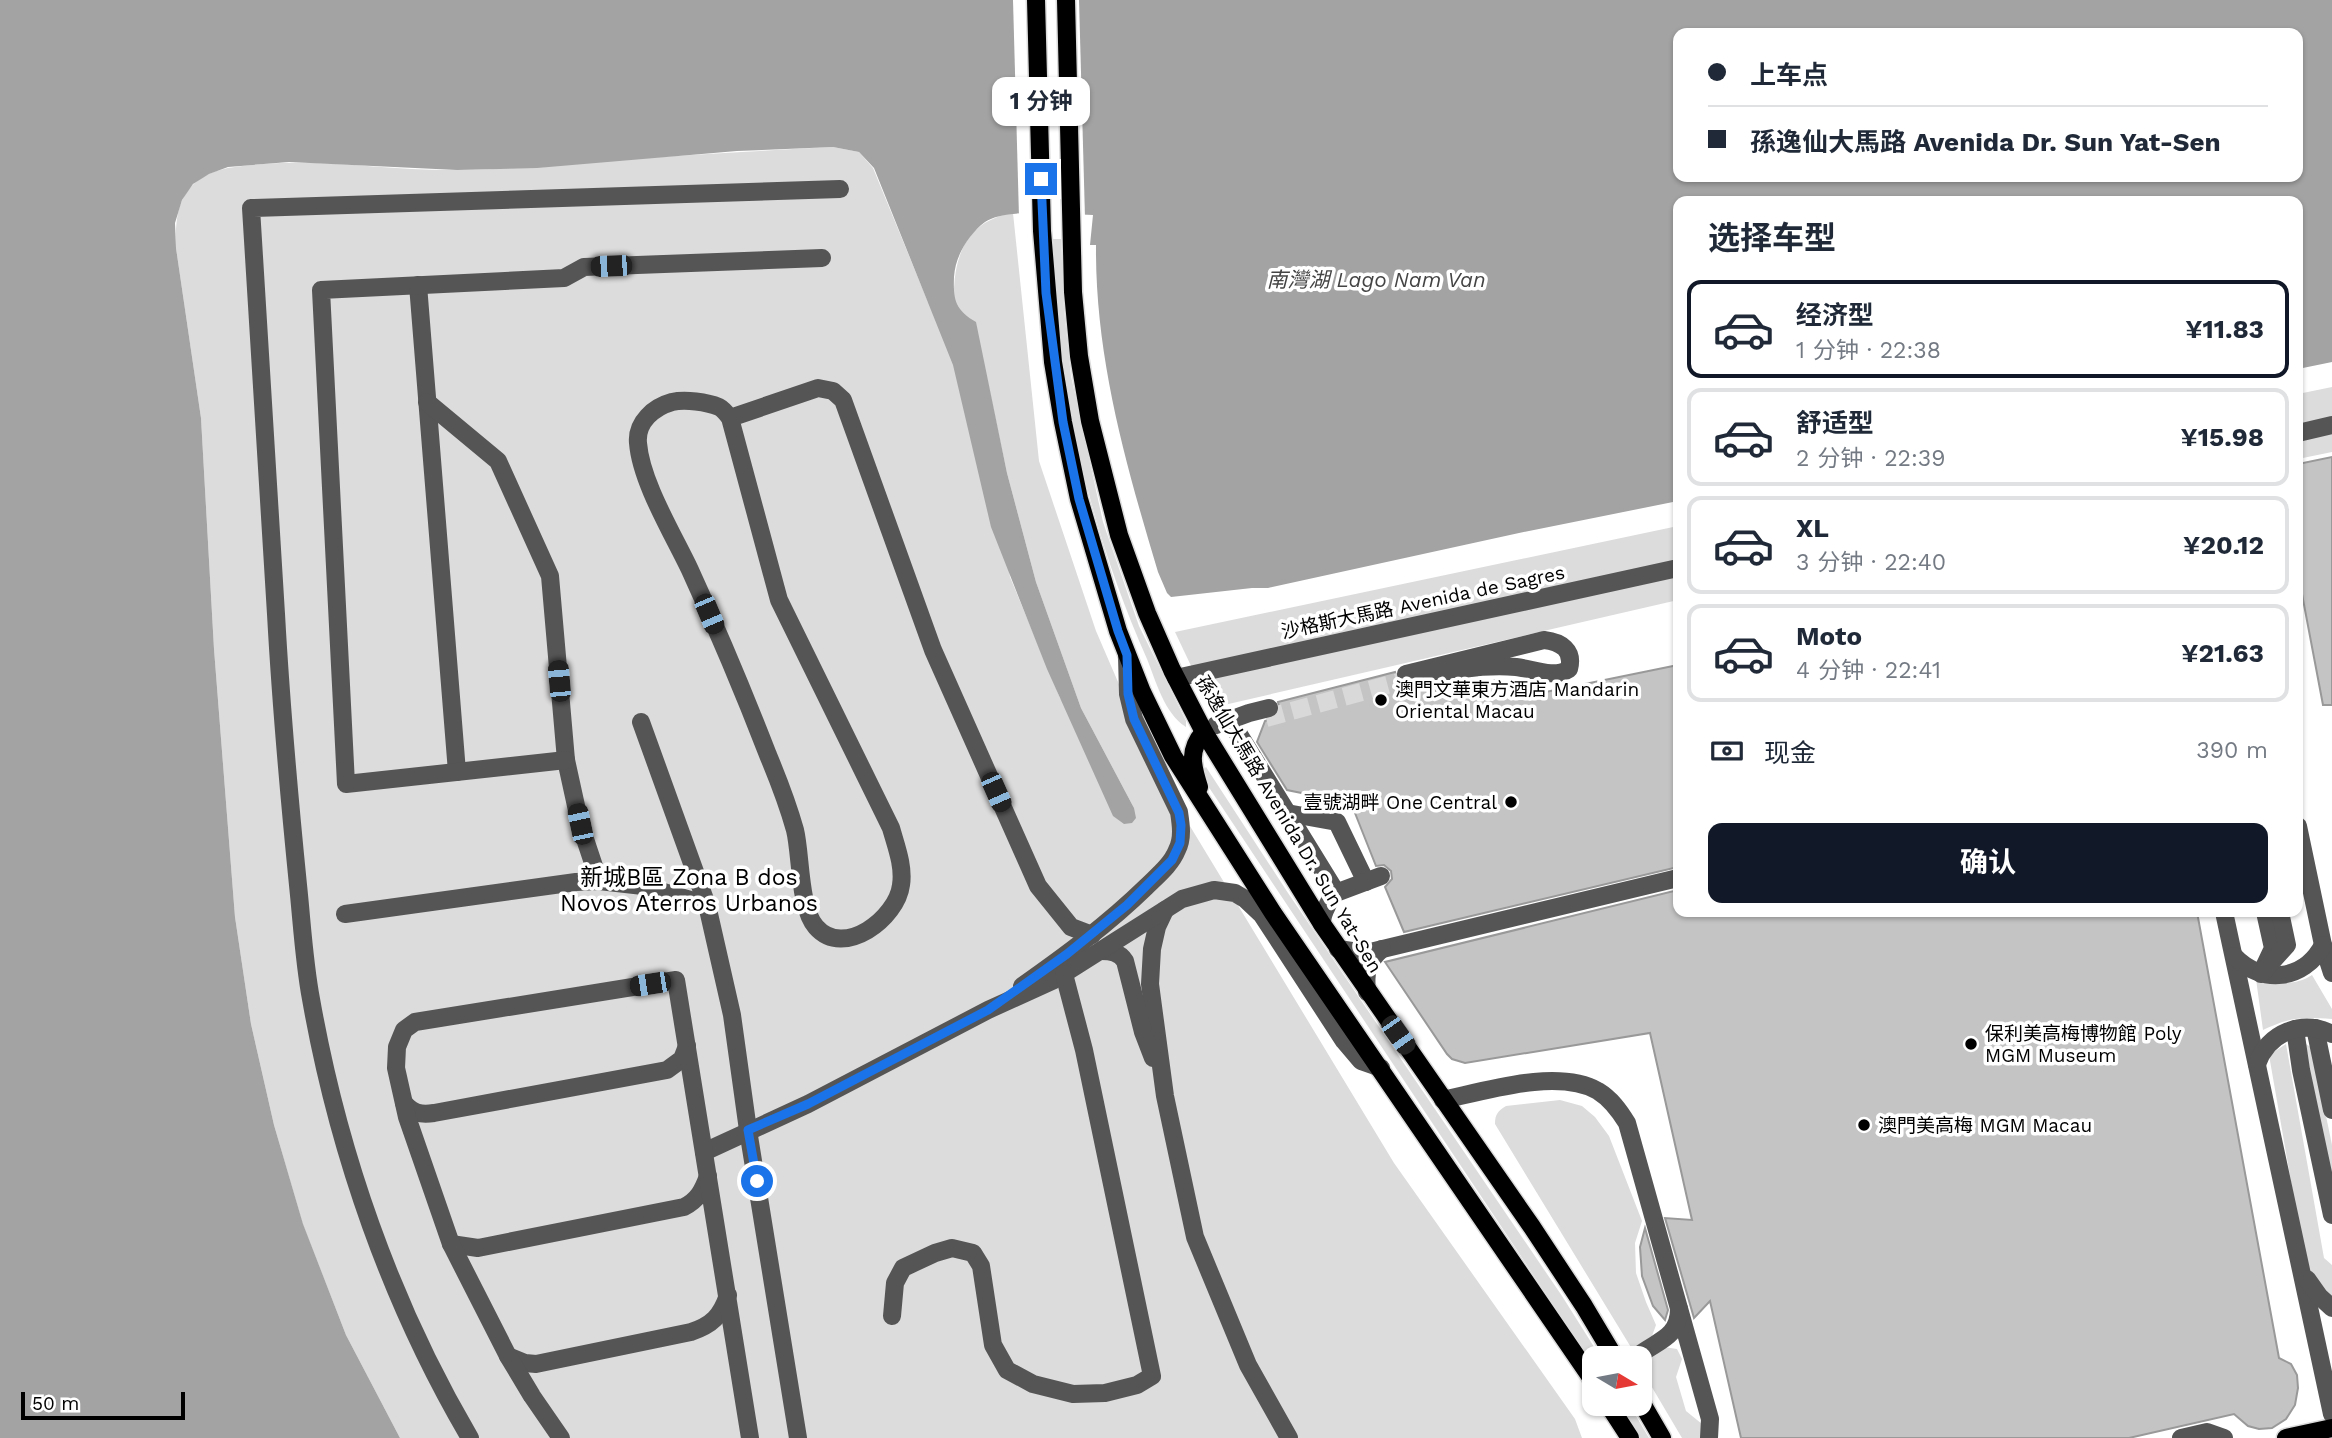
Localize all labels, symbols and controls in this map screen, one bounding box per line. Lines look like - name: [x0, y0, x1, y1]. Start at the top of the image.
- text: 上车点: [1750, 60, 1828, 90]
- callout: 1 分钟: [992, 78, 1090, 127]
- text: 1 分钟: [1010, 88, 1072, 115]
- text: 孫逸仙大馬路 Avenida Dr. Sun Yat-Sen: [1750, 127, 2221, 157]
- route end: [1025, 163, 1057, 195]
- text: 选择车型: [1708, 219, 1836, 257]
- car: [590, 255, 633, 277]
- water label: 南灣湖 Lago Nam Van: [1267, 267, 1485, 292]
- icon: car: [1712, 298, 1775, 361]
- text: 经济型: [1796, 300, 1874, 330]
- text: ¥11.83: [2185, 314, 2264, 344]
- text: 1 分钟 · 22:38: [1796, 337, 1941, 364]
- icon: car: [1712, 406, 1775, 469]
- text: 舒适型: [1796, 408, 1874, 438]
- text: ¥15.98: [2180, 422, 2264, 452]
- text: 2 分钟 · 22:39: [1796, 445, 1945, 472]
- text: XL: [1796, 513, 1829, 543]
- icon: car: [1712, 514, 1775, 577]
- text: ¥20.12: [2183, 530, 2264, 560]
- text: 3 分钟 · 22:40: [1796, 549, 1946, 576]
- street label: 沙格斯大馬路 Avenida de Sagres: [1279, 561, 1567, 643]
- car: [692, 591, 727, 637]
- text: Moto: [1796, 621, 1862, 651]
- icon: car: [1712, 622, 1775, 685]
- text: ¥21.63: [2181, 638, 2264, 668]
- text: 4 分钟 · 22:41: [1796, 657, 1941, 684]
- car: [547, 659, 572, 703]
- street label: 孫逸仙大馬路 Avenida Dr. Sun Yat-Sen: [1191, 671, 1387, 977]
- place label: 澳門文華東方酒店 Mandarin Oriental Macau: [1395, 678, 1639, 723]
- marker: 澳門文華東方酒店 Mandarin Oriental Macau: [1373, 692, 1389, 708]
- icon: cash: [1708, 732, 1746, 770]
- text: 390 m: [2196, 737, 2268, 764]
- text: 现金: [1764, 738, 1816, 768]
- car: [978, 769, 1015, 815]
- place label: 壹號湖畔 One Central: [1304, 791, 1497, 814]
- marker: 壹號湖畔 One Central: [1503, 794, 1519, 810]
- car: [566, 801, 595, 847]
- button: 确认: [1708, 823, 2268, 903]
- district label: 新城B區 Zona B dos Novos Aterros Urbanos: [560, 864, 818, 917]
- car: [628, 970, 673, 998]
- car: [1378, 1012, 1419, 1058]
- place label: 保利美高梅博物館 Poly MGM Museum: [1985, 1022, 2182, 1067]
- marker: 保利美高梅博物館 Poly MGM Museum: [1963, 1036, 1979, 1052]
- place label: 澳門美高梅 MGM Macau: [1878, 1114, 2092, 1137]
- marker: 澳門美高梅 MGM Macau: [1856, 1117, 1872, 1133]
- route start: [741, 1165, 773, 1197]
- north arrow: [1582, 1346, 1652, 1416]
- map controls: [1582, 1346, 1652, 1416]
- scale bar: [21, 1389, 186, 1421]
- text: 50 m: [32, 1392, 79, 1415]

